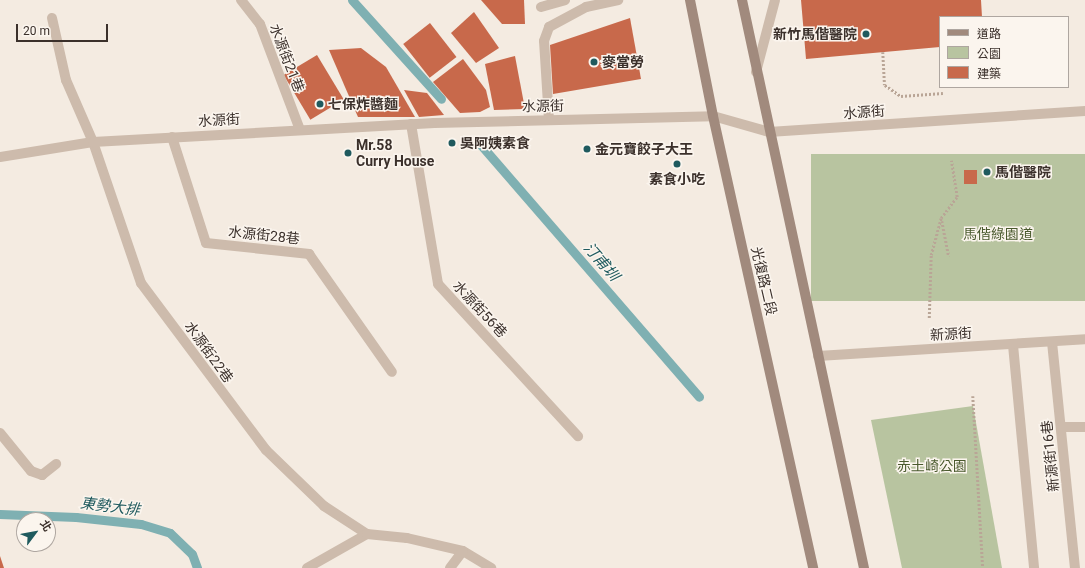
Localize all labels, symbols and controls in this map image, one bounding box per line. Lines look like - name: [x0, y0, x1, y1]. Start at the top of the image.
- scale bar: [18, 16, 110, 42]
- legend: [939, 16, 1069, 88]
- street label: 水源街21巷: [266, 22, 308, 94]
- text: 20 m: [23, 24, 50, 38]
- place label: 新竹馬偕醫院: [773, 26, 857, 42]
- text: 道路: [977, 27, 1001, 41]
- marker: 新竹馬偕醫院: [860, 28, 872, 40]
- text: 公園: [977, 47, 1001, 61]
- place label: 麥當勞: [602, 54, 644, 70]
- marker: 麥當勞: [589, 57, 599, 67]
- text: 建築: [977, 67, 1001, 81]
- place label: 七保炸醬麵: [328, 96, 398, 112]
- street label: 水源街: [522, 97, 564, 115]
- marker: 七保炸醬麵: [315, 99, 325, 109]
- street label: 水源街: [842, 102, 886, 122]
- street label: 水源街: [198, 111, 240, 129]
- place label: 吳阿姨素食: [460, 135, 530, 151]
- place label: Mr.58 Curry House: [356, 137, 434, 170]
- marker: 吳阿姨素食: [447, 138, 457, 148]
- place label: 金元寶餃子大王: [595, 141, 693, 157]
- marker: 金元寶餃子大王: [582, 144, 592, 154]
- marker: Mr.58 Curry House: [343, 148, 353, 158]
- marker: 素食小吃: [672, 159, 682, 169]
- place label: 馬偕醫院: [995, 164, 1051, 180]
- marker: 馬偕醫院: [982, 167, 992, 177]
- place label: 素食小吃: [649, 171, 705, 187]
- street label: 水源街28巷: [227, 223, 301, 247]
- park label: 馬偕綠園道: [963, 226, 1033, 242]
- water label: 汀甫圳: [579, 239, 623, 285]
- street label: 光復路二段: [748, 245, 780, 317]
- street label: 水源街56巷: [449, 277, 511, 341]
- street label: 水源街22巷: [181, 318, 237, 386]
- street label: 新源街: [930, 325, 972, 343]
- street label: 新源街16巷: [1038, 419, 1062, 493]
- park label: 赤土崎公園: [897, 458, 967, 474]
- water label: 東勢大排: [79, 494, 141, 520]
- north arrow: [16, 512, 56, 552]
- text: 北: [37, 518, 54, 534]

